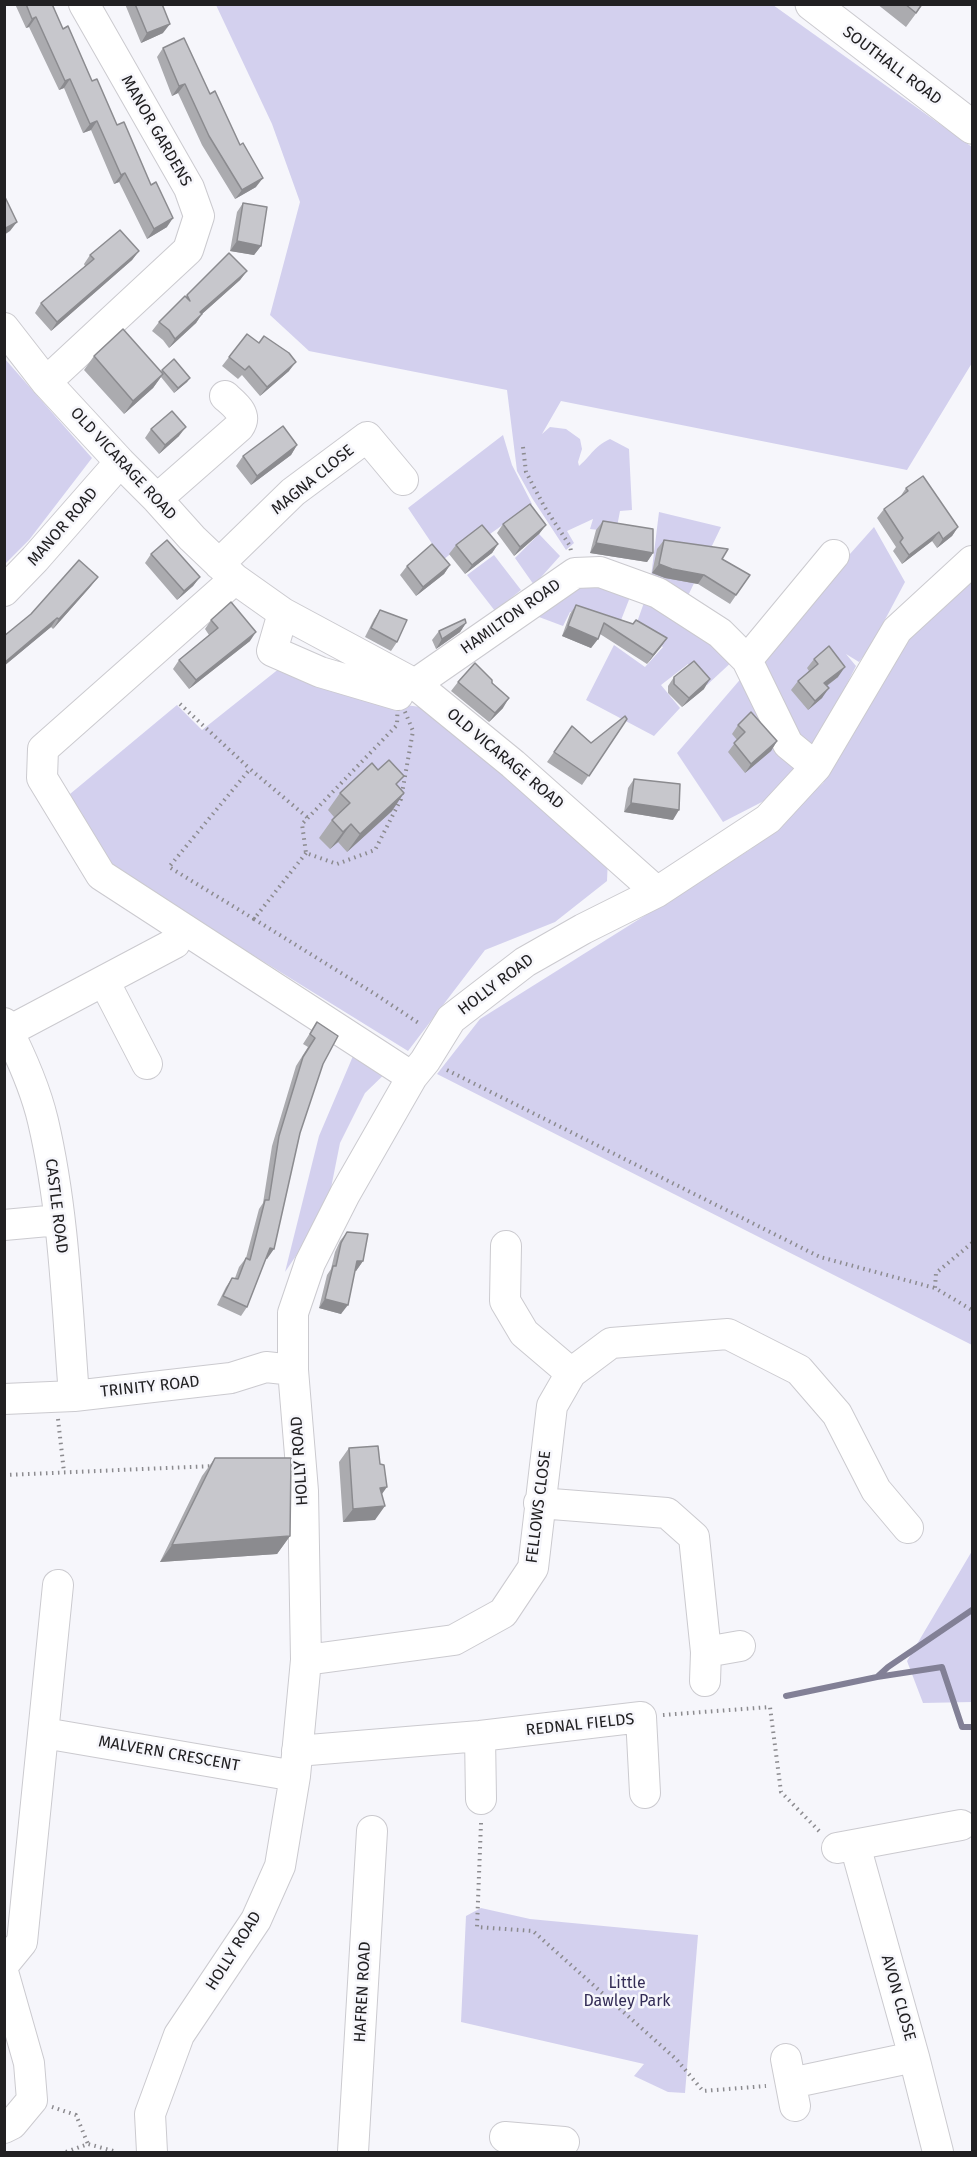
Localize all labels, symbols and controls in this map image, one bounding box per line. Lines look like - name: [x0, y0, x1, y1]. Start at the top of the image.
- street label: SOUTHALL ROAD: [839, 23, 945, 109]
- street label: MANOR GARDENS: [116, 72, 196, 190]
- street label: OLD VICARAGE ROAD: [66, 404, 180, 524]
- street label: MAGNA CLOSE: [268, 441, 358, 519]
- street label: MANOR ROAD: [24, 484, 102, 570]
- street label: HAMILTON ROAD: [457, 575, 565, 659]
- street label: OLD VICARAGE ROAD: [443, 704, 567, 814]
- street label: HOLLY ROAD: [455, 950, 537, 1020]
- street label: CASTLE ROAD: [41, 1157, 71, 1255]
- street label: TRINITY ROAD: [99, 1372, 201, 1402]
- street label: HOLLY ROAD: [287, 1416, 313, 1506]
- street label: FELLOWS CLOSE: [523, 1450, 555, 1564]
- street label: REDNAL FIELDS: [525, 1710, 635, 1740]
- street label: MALVERN CRESCENT: [97, 1732, 241, 1776]
- street label: HOLLY ROAD: [202, 1908, 266, 1994]
- street label: HAFREN ROAD: [351, 1941, 375, 2043]
- street label: AVON CLOSE: [877, 1953, 919, 2043]
- park label: Little Dawley Park: [583, 1974, 671, 2012]

